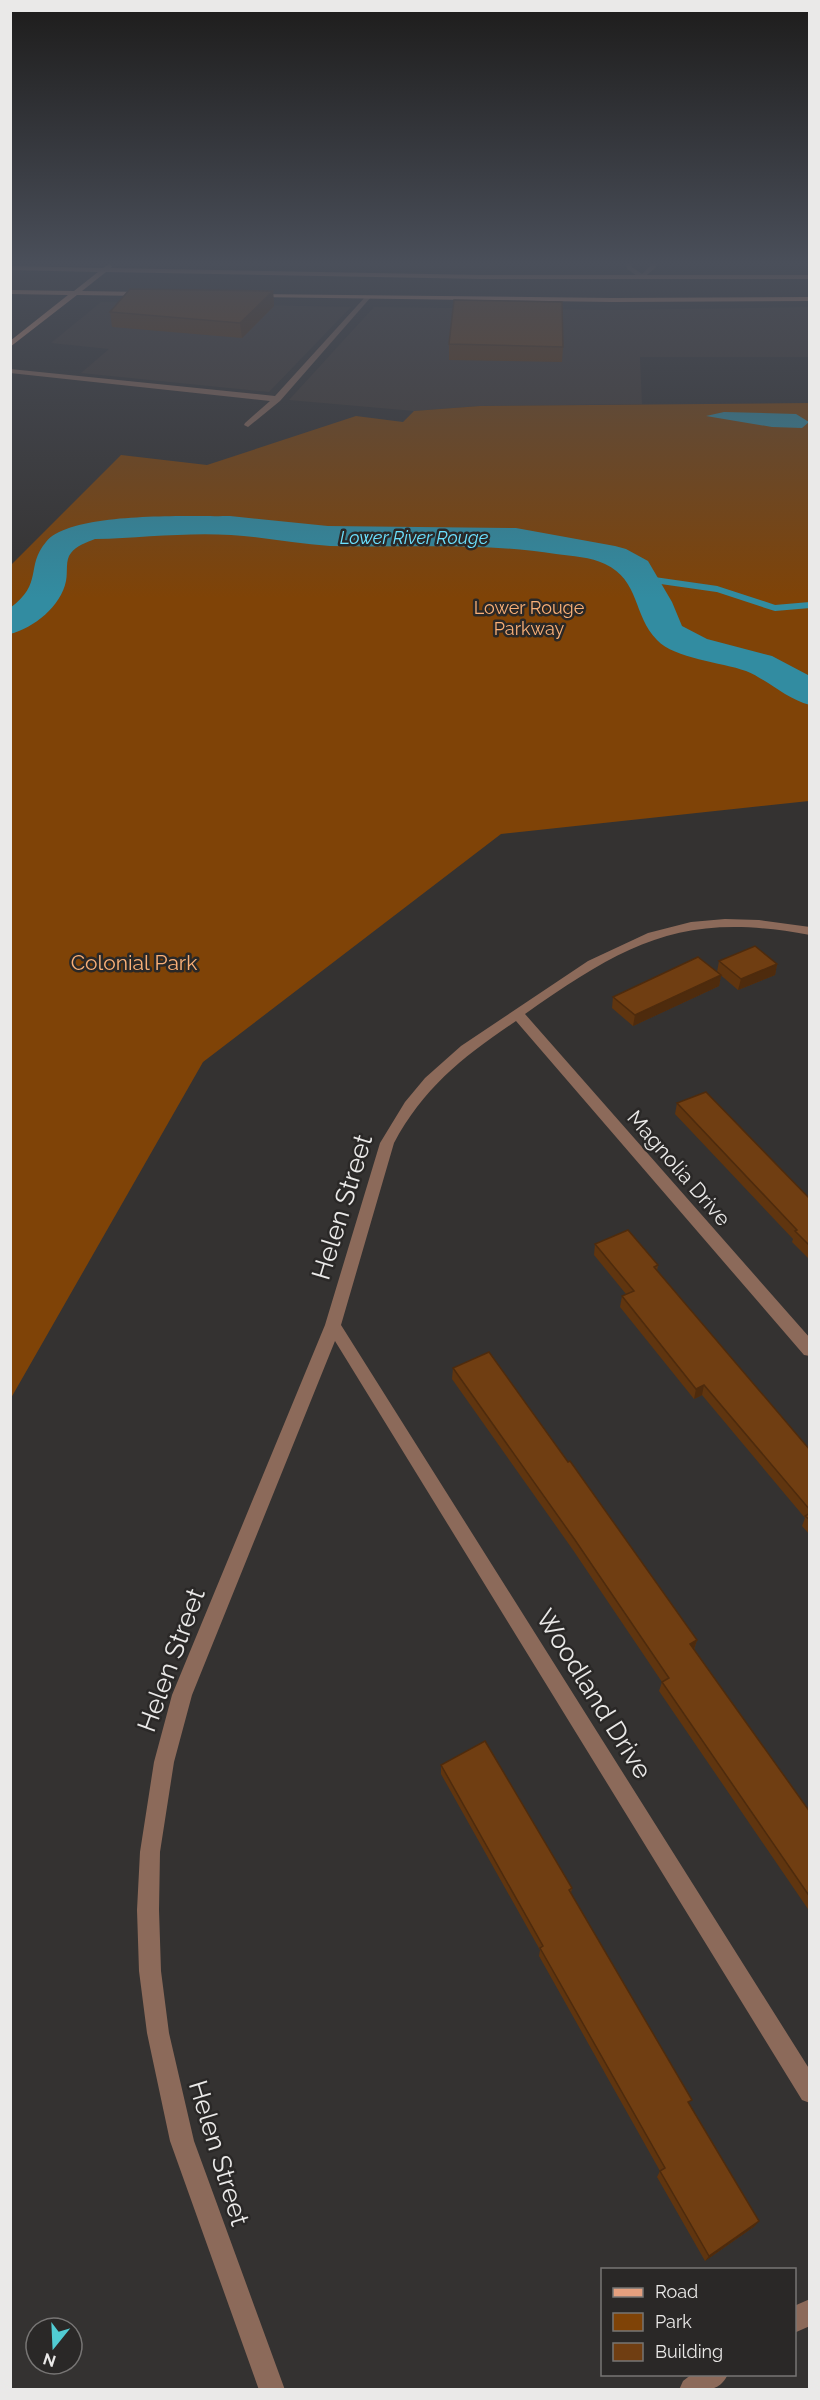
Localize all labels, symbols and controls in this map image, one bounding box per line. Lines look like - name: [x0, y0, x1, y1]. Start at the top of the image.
- water label: Lower River Rouge: [340, 527, 489, 548]
- park label: Lower Rouge Parkway: [474, 597, 585, 639]
- park label: Colonial Park: [71, 950, 197, 975]
- street label: Magnolia Drive: [622, 1105, 736, 1231]
- street label: Helen Street: [306, 1130, 378, 1283]
- street label: Helen Street: [131, 1584, 211, 1736]
- street label: Woodland Drive: [530, 1604, 658, 1784]
- street label: Helen Street: [183, 2077, 255, 2230]
- legend: [601, 2268, 796, 2376]
- text: Road: [655, 2281, 698, 2302]
- text: Park: [655, 2311, 692, 2332]
- north arrow: [24, 2316, 84, 2376]
- text: Building: [655, 2341, 723, 2362]
- text: N: [41, 2349, 58, 2371]

